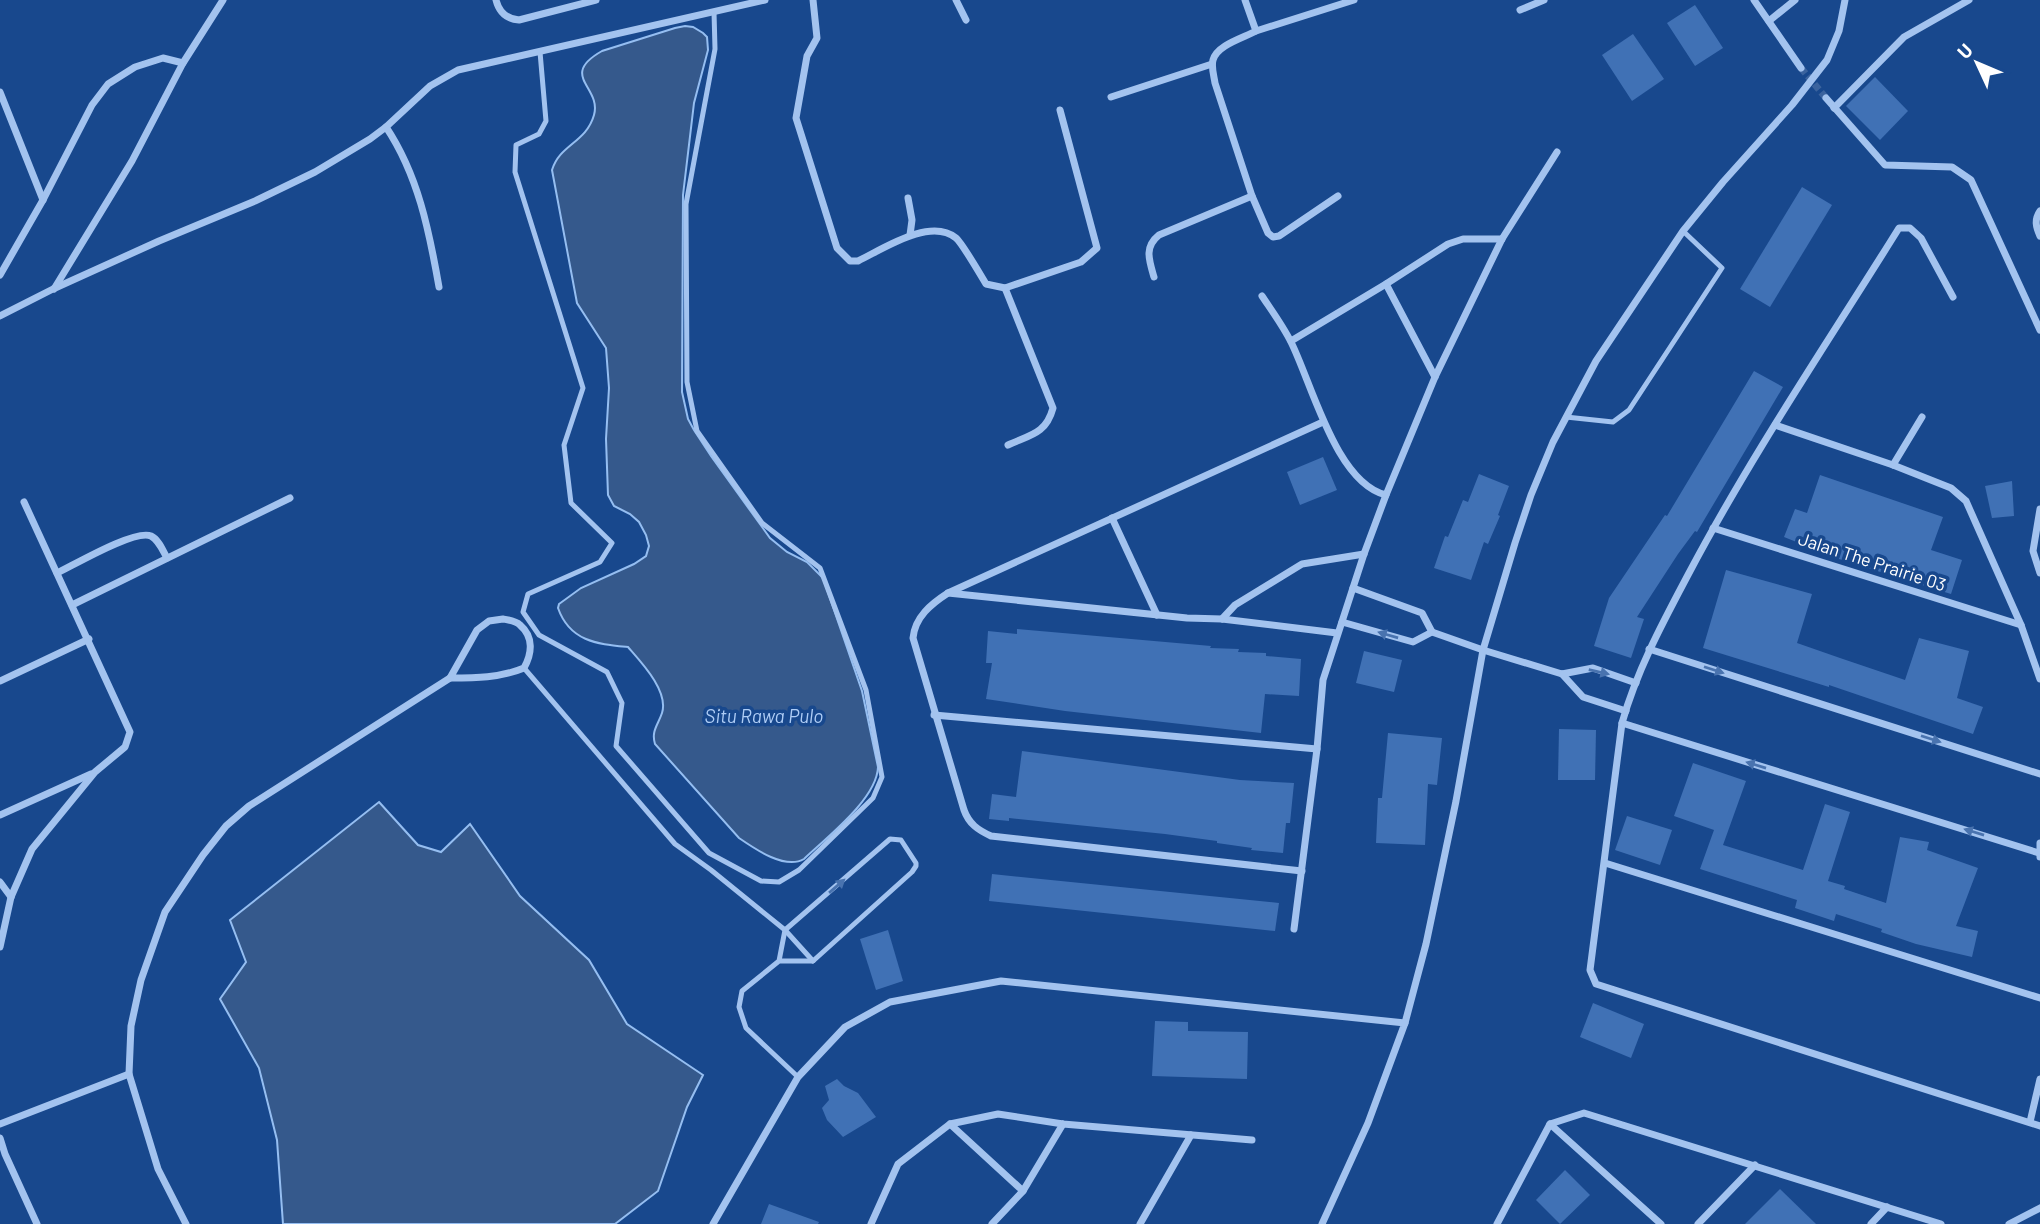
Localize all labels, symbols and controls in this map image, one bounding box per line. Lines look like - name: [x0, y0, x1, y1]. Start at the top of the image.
- north arrow: [1942, 28, 2012, 98]
- text: U: [1952, 39, 1977, 63]
- street label: Jalan The Prairie 03: [1796, 527, 1949, 595]
- one-way arrow: [1377, 629, 1399, 640]
- one-way arrow: [1704, 665, 1725, 675]
- one-way arrow: [1589, 667, 1611, 678]
- water label: Situ Rawa Pulo: [705, 704, 823, 727]
- one-way arrow: [1920, 734, 1941, 745]
- one-way arrow: [1746, 759, 1767, 770]
- one-way arrow: [1963, 827, 1984, 837]
- one-way arrow: [829, 879, 846, 894]

